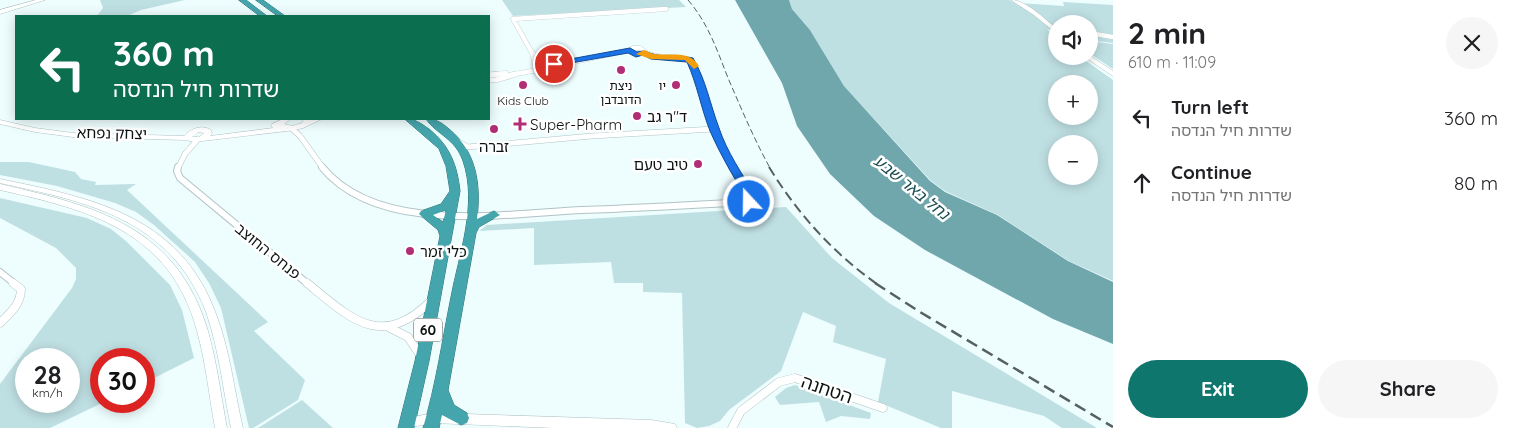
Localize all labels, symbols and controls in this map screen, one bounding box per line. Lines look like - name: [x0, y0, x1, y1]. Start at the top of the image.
- text: 2 min: [1128, 14, 1206, 52]
- map controls: [1048, 15, 1098, 185]
- button: sound: [1048, 15, 1098, 65]
- button: close: [1446, 17, 1498, 69]
- text: 360 m: [113, 31, 215, 75]
- icon: left: [30, 35, 95, 100]
- pin: [533, 43, 575, 85]
- icon: arrive: [540, 50, 568, 78]
- text: 610 m · 11:09: [1128, 52, 1216, 72]
- marker: ניצת הדובדבן: [615, 64, 627, 76]
- text: שדרות חיל הנדסה: [113, 75, 279, 103]
- button: +: [1048, 75, 1098, 125]
- place label: ניצת הדובדבן: [600, 78, 642, 107]
- place label: יו: [659, 78, 666, 93]
- marker: Kids Club: [517, 79, 529, 91]
- marker: יו: [670, 79, 682, 91]
- place label: Kids Club: [497, 93, 549, 108]
- text: Turn left: [1171, 95, 1249, 119]
- icon: left: [1128, 104, 1156, 132]
- text: 360 m: [1444, 106, 1498, 130]
- place label: ד"ר גב: [647, 107, 687, 126]
- marker: ד"ר גב: [631, 110, 643, 122]
- place label: Super-Pharm: [530, 115, 622, 134]
- marker: Super-Pharm: [514, 118, 526, 130]
- text: שדרות חיל הנדסה: [1171, 120, 1292, 140]
- street label: יצחק נפחא: [77, 123, 147, 143]
- marker: זברה: [488, 123, 500, 135]
- button: −: [1048, 135, 1098, 185]
- place label: זברה: [479, 137, 509, 156]
- water label: נחל באר שבע: [870, 150, 954, 224]
- place label: טיב טעם: [634, 155, 688, 174]
- marker: טיב טעם: [692, 158, 704, 170]
- text: Continue: [1171, 160, 1252, 184]
- icon: ahead: [1128, 169, 1156, 197]
- text: 80 m: [1454, 171, 1498, 195]
- position arrow: [722, 175, 774, 227]
- text: שדרות חיל הנדסה: [1171, 185, 1292, 205]
- street label: פנחס החוצב: [231, 219, 305, 283]
- place label: כלי זמר: [420, 242, 467, 261]
- marker: כלי זמר: [404, 245, 416, 257]
- road number: 60: [414, 318, 442, 342]
- speed limit sign: 30: [90, 348, 155, 413]
- text: 28: [34, 359, 61, 390]
- button: Exit: [1128, 360, 1308, 418]
- button: Share: [1318, 360, 1498, 418]
- street label: הטחנה: [798, 370, 856, 408]
- text: km/h: [32, 385, 63, 400]

